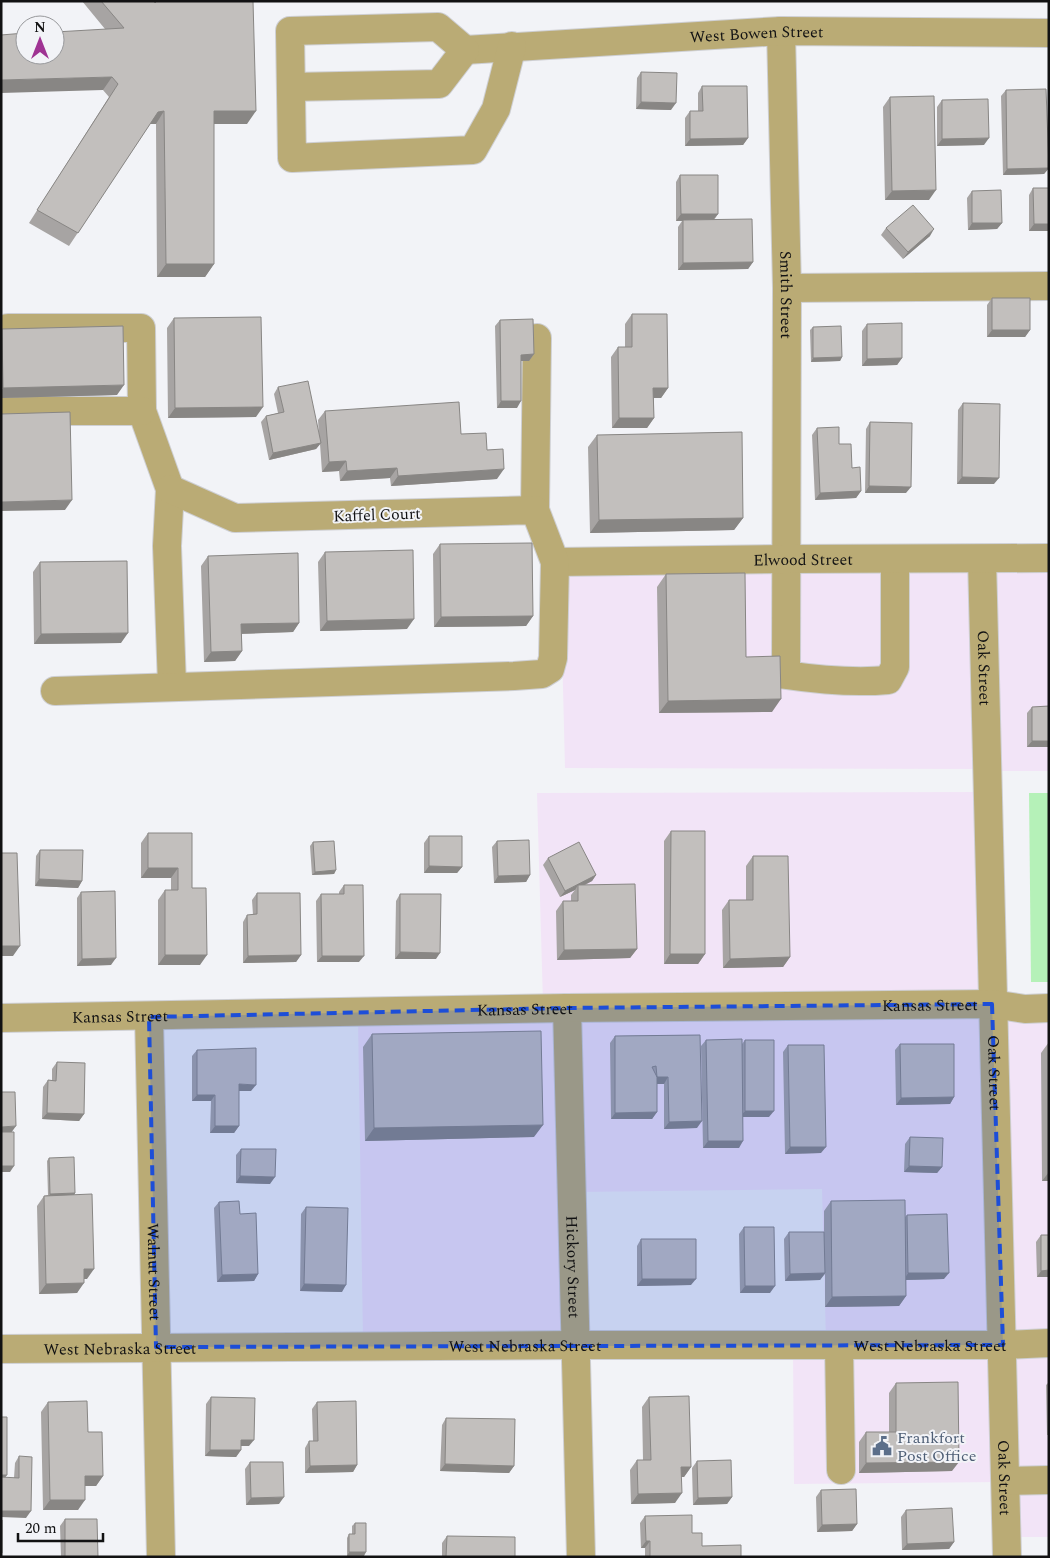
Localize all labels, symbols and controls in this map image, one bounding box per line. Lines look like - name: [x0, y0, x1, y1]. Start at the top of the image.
- north arrow: [15, 15, 65, 65]
- text: N: [34, 17, 46, 38]
- street label: West Bowen Street: [689, 20, 824, 49]
- street label: Smith Street: [773, 251, 798, 339]
- street label: Kaffel Court: [333, 501, 422, 529]
- street label: Elwood Street: [753, 548, 853, 572]
- street label: Oak Street: [971, 630, 997, 706]
- street label: Kansas Street: [882, 993, 978, 1018]
- street label: Kansas Street: [477, 997, 573, 1023]
- street label: Kansas Street: [72, 1004, 169, 1030]
- street label: Oak Street: [981, 1035, 1007, 1111]
- street label: Hickory Street: [559, 1215, 586, 1319]
- street label: Walnut Street: [141, 1223, 167, 1321]
- street label: West Nebraska Street: [448, 1334, 602, 1359]
- street label: West Nebraska Street: [854, 1334, 1007, 1358]
- street label: West Nebraska Street: [43, 1337, 197, 1362]
- place label: Frankfort Post Office: [897, 1426, 976, 1468]
- public building icon: Frankfort Post Office: [871, 1435, 893, 1457]
- street label: Oak Street: [991, 1440, 1017, 1516]
- scale bar: [18, 1510, 102, 1542]
- text: 20 m: [25, 1517, 57, 1540]

